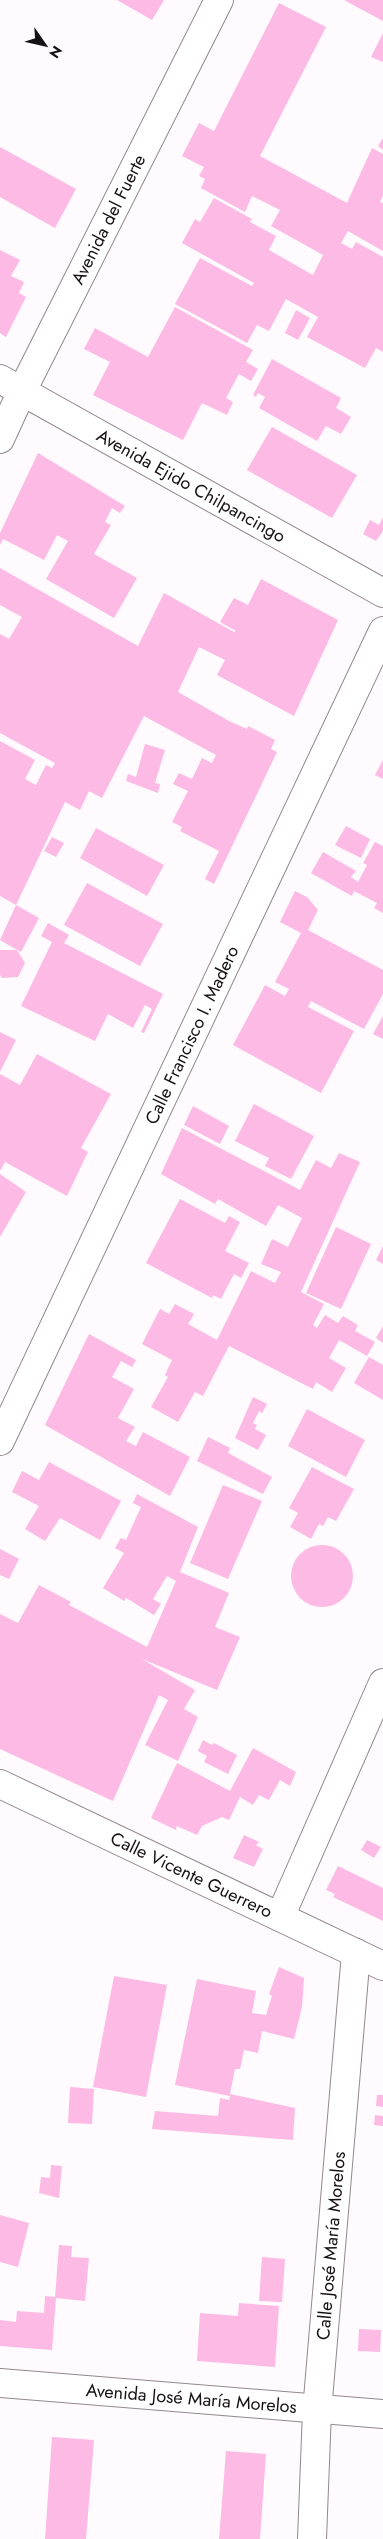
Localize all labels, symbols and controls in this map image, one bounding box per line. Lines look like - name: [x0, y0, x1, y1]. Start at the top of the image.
- north arrow: [20, 20, 70, 70]
- text: N: [44, 42, 67, 62]
- street label: Avenida del Fuerte: [65, 150, 152, 289]
- street label: Avenida Ejido Chilpancingo: [92, 423, 291, 549]
- street label: Calle Francisco I. Madero: [138, 941, 245, 1129]
- street label: Calle Vicente Guerrero: [106, 1825, 277, 1925]
- street label: Calle José María Morelos: [310, 2150, 352, 2341]
- street label: Avenida José María Morelos: [85, 2377, 298, 2420]

